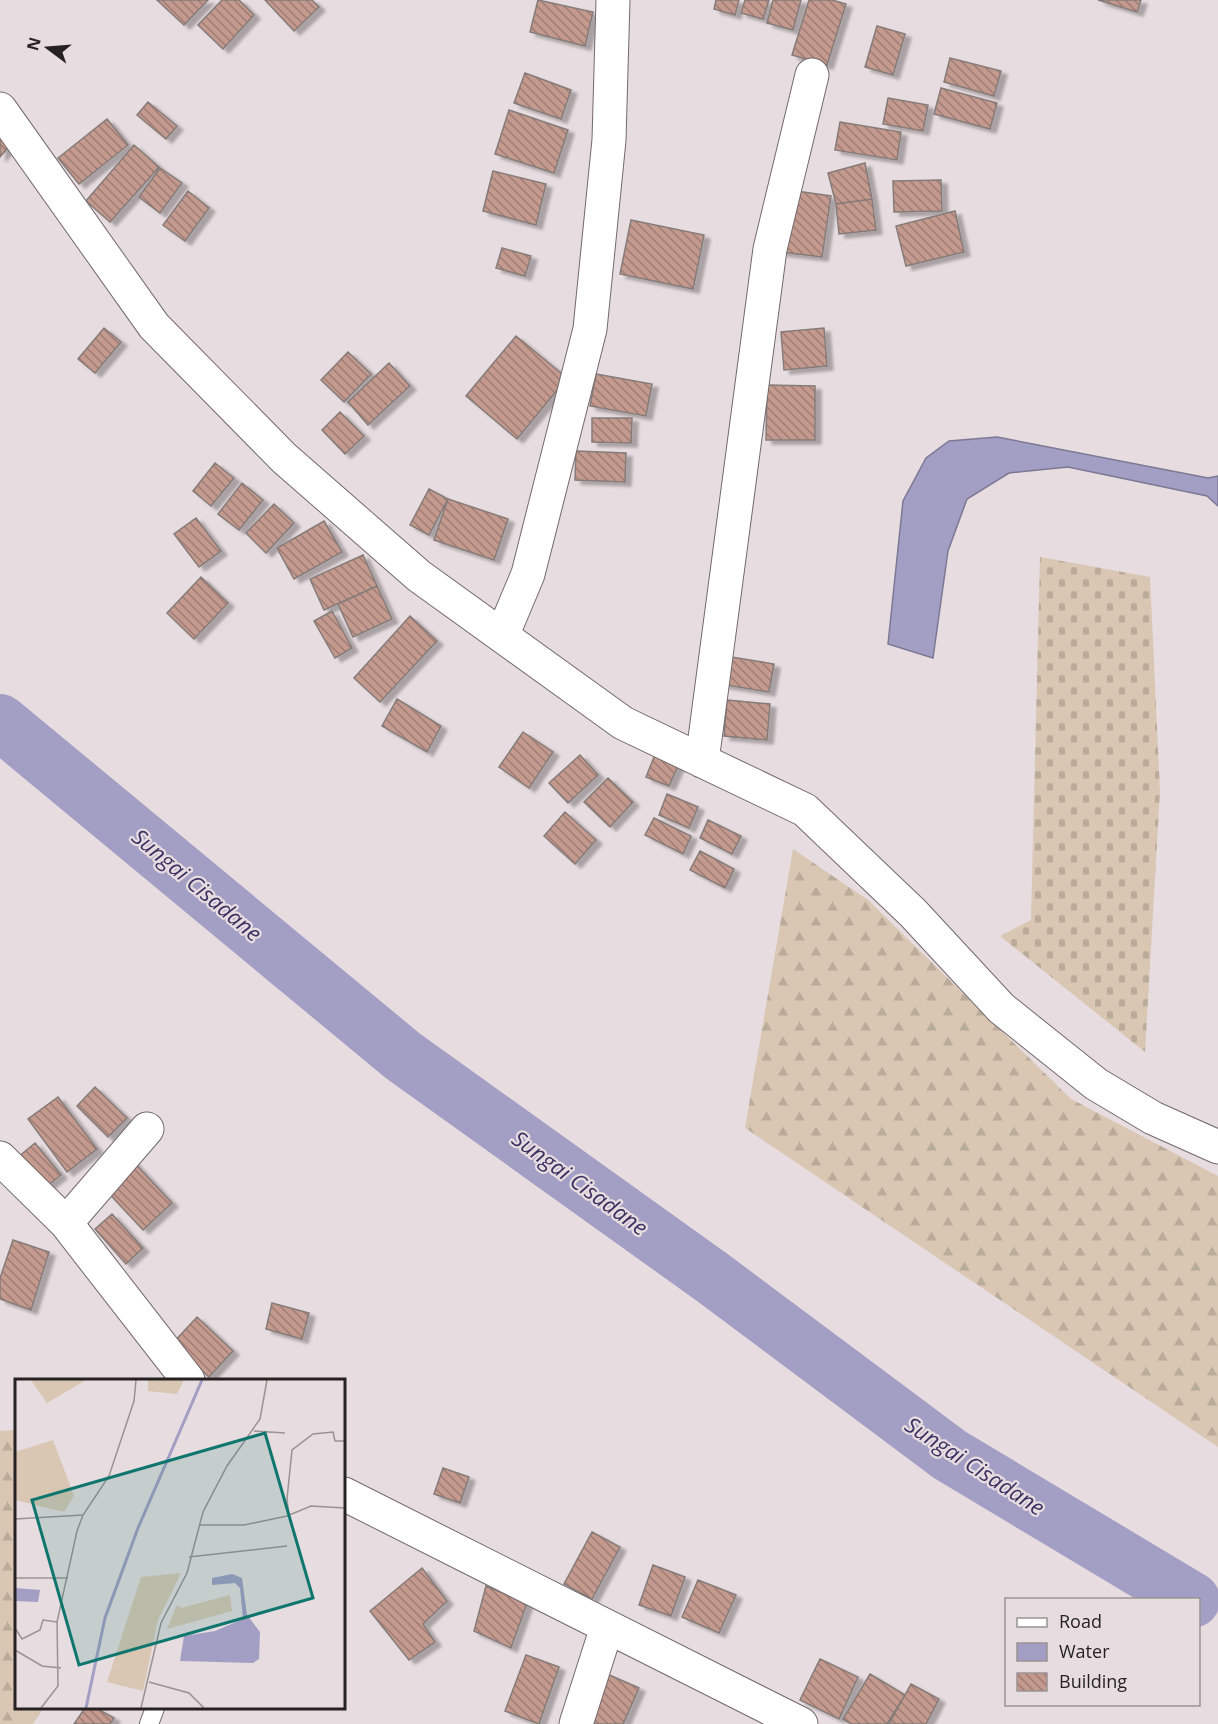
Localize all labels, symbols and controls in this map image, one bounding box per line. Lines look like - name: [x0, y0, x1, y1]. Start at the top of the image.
- north arrow: [18, 18, 78, 78]
- text: N: [21, 35, 46, 53]
- water label: Sungai Cisadane: [126, 821, 269, 947]
- water label: Sungai Cisadane: [507, 1123, 654, 1242]
- inset map: [15, 1379, 345, 1709]
- water label: Sungai Cisadane: [900, 1409, 1051, 1522]
- legend: [1005, 1598, 1200, 1706]
- text: Road: [1059, 1609, 1102, 1633]
- text: Water: [1059, 1639, 1110, 1663]
- text: Building: [1059, 1669, 1127, 1693]

